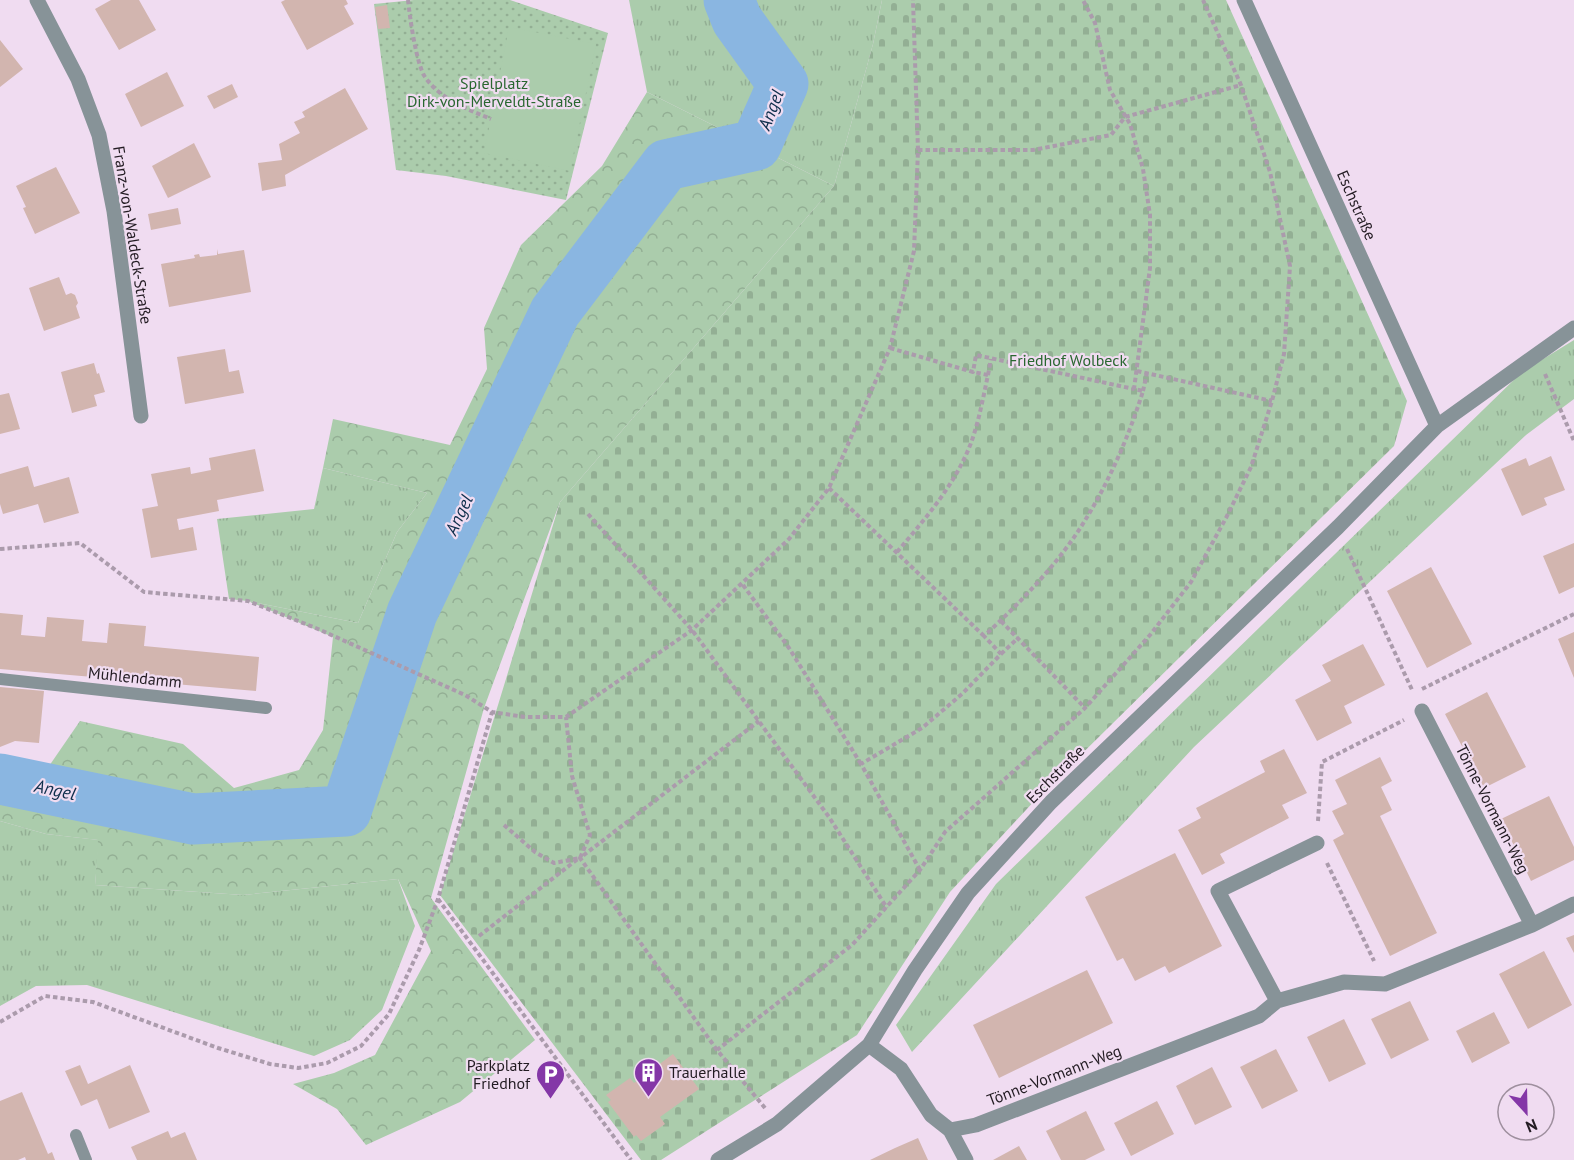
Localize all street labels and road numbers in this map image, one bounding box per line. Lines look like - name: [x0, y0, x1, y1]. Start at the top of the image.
- street label: Franz-von-Waldeck-Straße: [109, 145, 157, 325]
- street label: Eschstraße: [1333, 167, 1381, 243]
- street label: Mühlendamm: [87, 662, 183, 692]
- street label: Eschstraße: [1022, 741, 1088, 807]
- street label: Tönne-Vormann-Weg: [1452, 741, 1534, 877]
- street label: Tönne-Vormann-Weg: [984, 1040, 1124, 1110]

